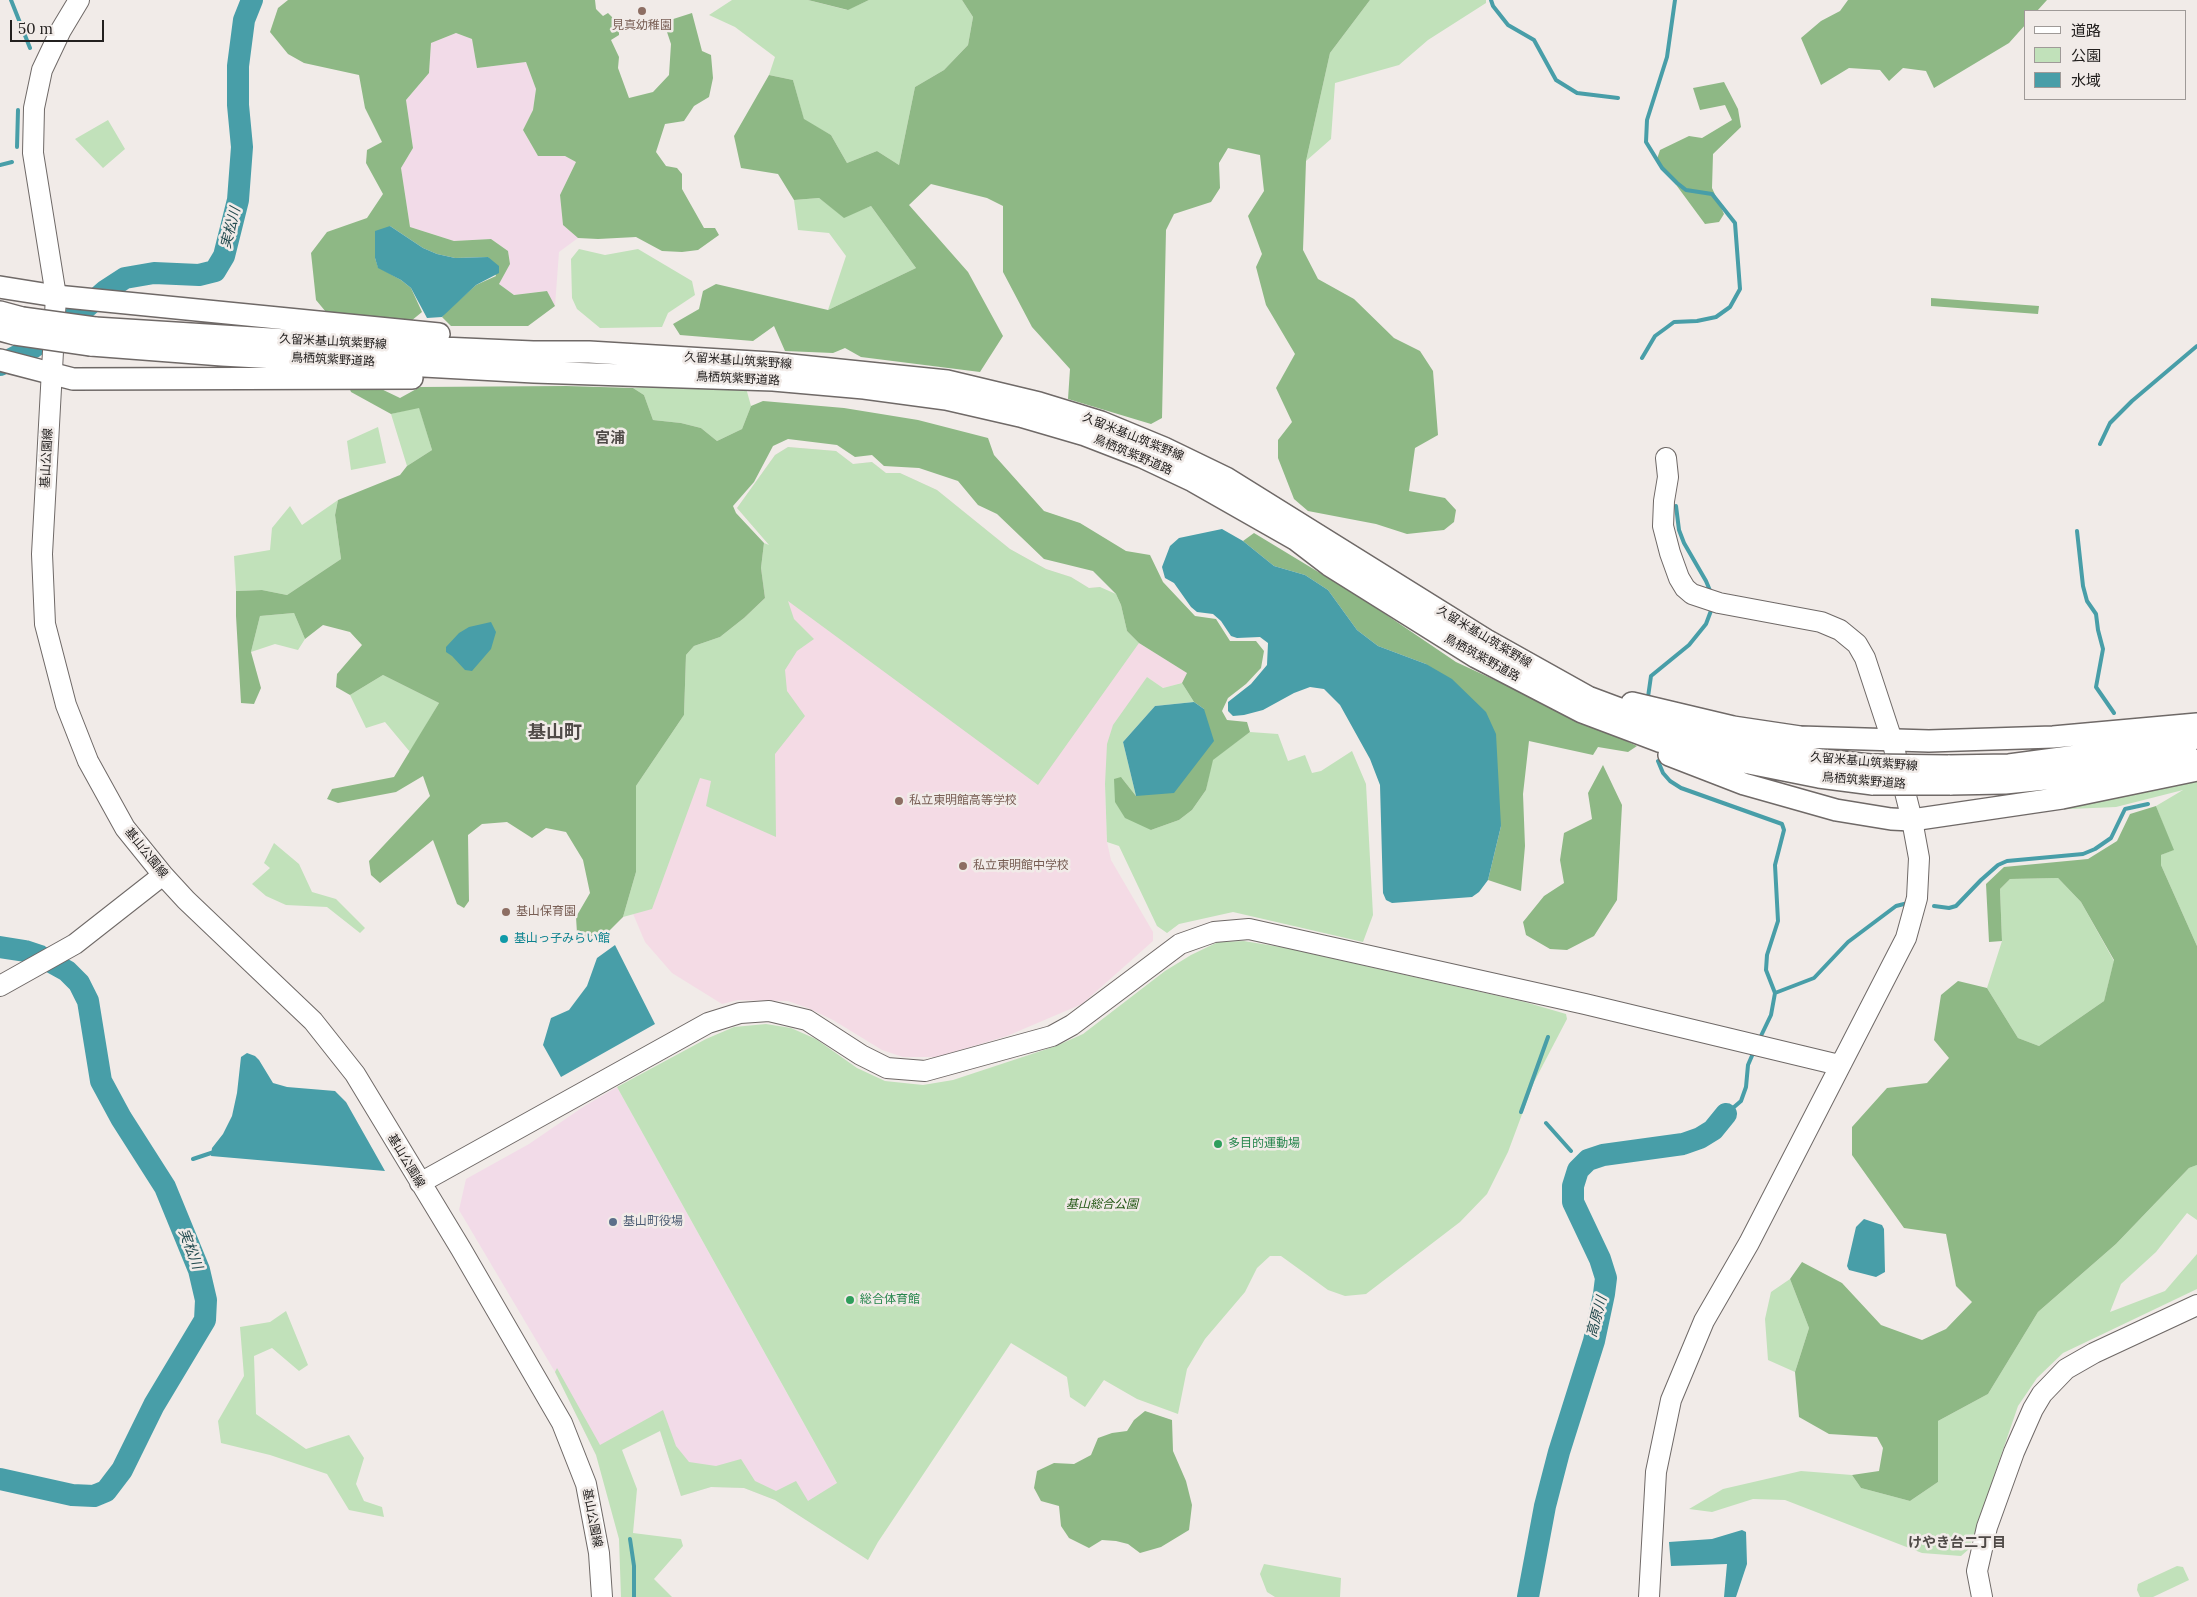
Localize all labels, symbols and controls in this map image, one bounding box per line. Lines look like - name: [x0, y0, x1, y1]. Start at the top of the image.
- marker: 見真幼稚園: [636, 5, 648, 17]
- scale bar: [12, 10, 106, 42]
- legend: [2024, 10, 2187, 100]
- text: 50 m: [18, 19, 53, 38]
- place label: 見真幼稚園: [612, 19, 672, 33]
- text: 道路: [2071, 21, 2101, 40]
- text: 公園: [2071, 46, 2101, 65]
- text: 水域: [2071, 71, 2101, 90]
- water label: 実松川: [218, 206, 244, 250]
- street label: 久留米基山筑紫野線: [279, 332, 387, 352]
- street label: 久留米基山筑紫野線: [684, 350, 792, 372]
- street label: 鳥栖筑紫野道路: [291, 351, 375, 369]
- street label: 鳥栖筑紫野道路: [696, 370, 780, 388]
- street label: 久留米基山筑紫野線: [1080, 410, 1186, 464]
- street label: 基山公園線: [38, 428, 56, 488]
- district label: 宮浦: [595, 430, 625, 448]
- street label: 鳥栖筑紫野道路: [1092, 432, 1174, 478]
- street label: 久留米基山筑紫野線: [1434, 603, 1534, 671]
- street label: 鳥栖筑紫野道路: [1442, 631, 1522, 685]
- district label: 基山町: [528, 722, 582, 744]
- street label: 久留米基山筑紫野線: [1810, 750, 1918, 774]
- street label: 鳥栖筑紫野道路: [1822, 770, 1906, 792]
- place label: 私立東明館高等学校: [909, 794, 1017, 808]
- marker: 私立東明館高等学校: [893, 795, 905, 807]
- street label: 基山公園線: [122, 825, 170, 881]
- place label: 私立東明館中学校: [973, 859, 1069, 873]
- marker: 私立東明館中学校: [957, 860, 969, 872]
- place label: 基山保育園: [516, 905, 576, 919]
- marker: 基山保育園: [500, 906, 512, 918]
- place label: 基山っ子みらい館: [514, 932, 610, 946]
- marker: 基山っ子みらい館: [498, 933, 510, 945]
- street label: 基山公園線: [384, 1132, 428, 1190]
- place label: 多目的運動場: [1228, 1137, 1300, 1151]
- marker: 多目的運動場: [1212, 1138, 1224, 1150]
- park label: 基山総合公園: [1066, 1198, 1138, 1212]
- place label: 基山町役場: [623, 1215, 683, 1229]
- marker: 基山町役場: [607, 1216, 619, 1228]
- water label: 実松川: [175, 1226, 205, 1272]
- place label: 総合体育館: [860, 1293, 920, 1307]
- marker: 総合体育館: [844, 1294, 856, 1306]
- water label: 高原川: [1583, 1295, 1611, 1339]
- street label: 基山公園線: [579, 1487, 605, 1549]
- district label: けやき台二丁目: [1908, 1535, 2006, 1551]

